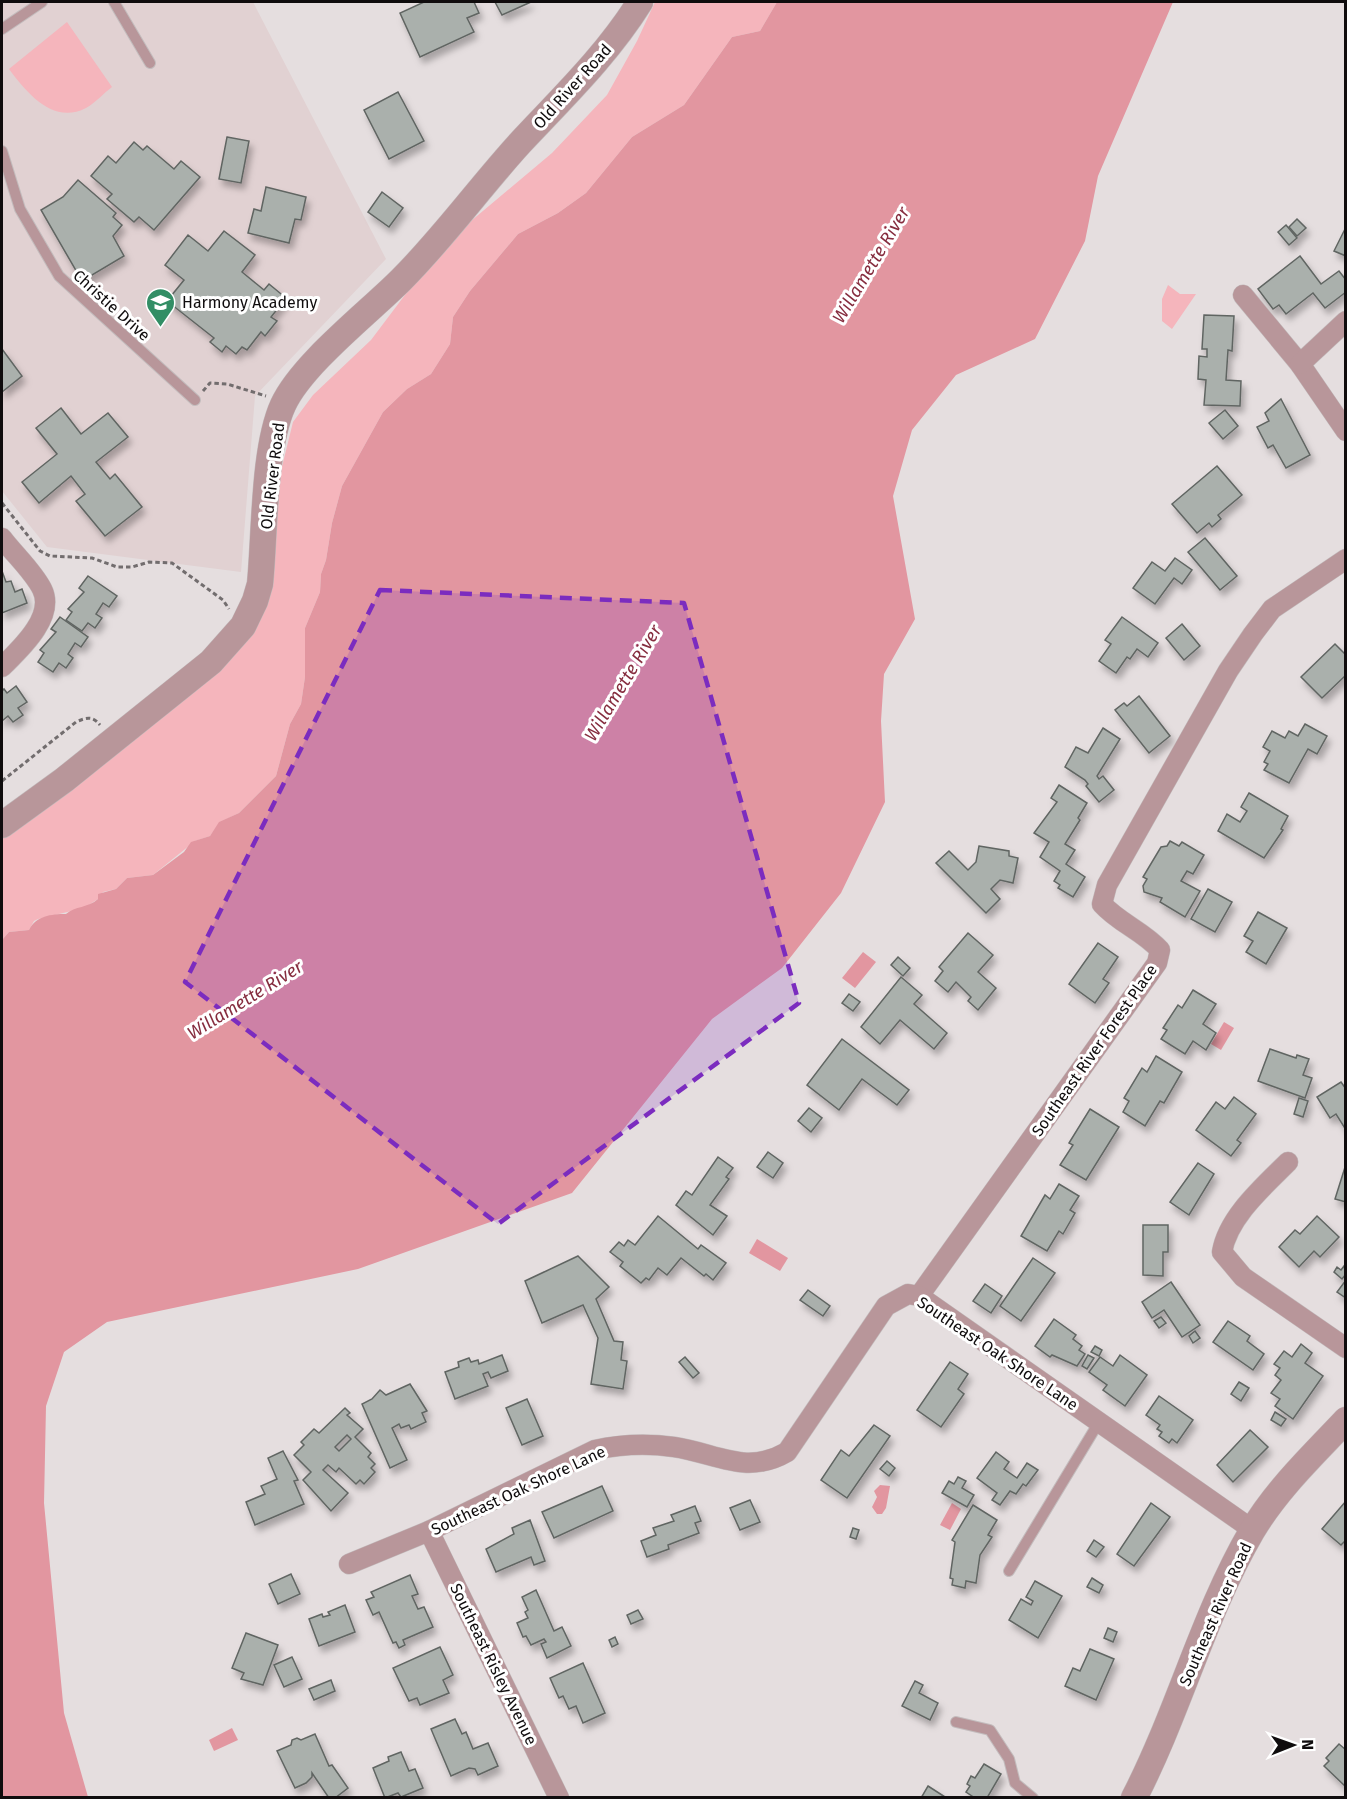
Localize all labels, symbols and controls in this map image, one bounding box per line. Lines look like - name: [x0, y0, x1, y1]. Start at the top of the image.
- street label: Old River Road: [529, 40, 615, 133]
- water label: Willamette River: [828, 202, 915, 327]
- street label: Christie Drive: [69, 266, 154, 345]
- school or university icon: Harmony Academy: [145, 286, 177, 328]
- place label: Harmony Academy: [182, 293, 317, 312]
- street label: Old River Road: [257, 422, 288, 531]
- water label: Willamette River: [580, 620, 667, 745]
- water label: Willamette River: [183, 955, 308, 1044]
- street label: Southeast River Forest Place: [1028, 961, 1161, 1140]
- street label: Southeast Oak Shore Lane: [914, 1292, 1082, 1414]
- street label: Southeast Oak Shore Lane: [428, 1442, 608, 1539]
- street label: Southeast River Road: [1175, 1539, 1256, 1689]
- street label: Southeast Risley Avenue: [446, 1580, 541, 1748]
- north arrow: [1263, 1715, 1323, 1775]
- text: N: [1298, 1739, 1317, 1750]

